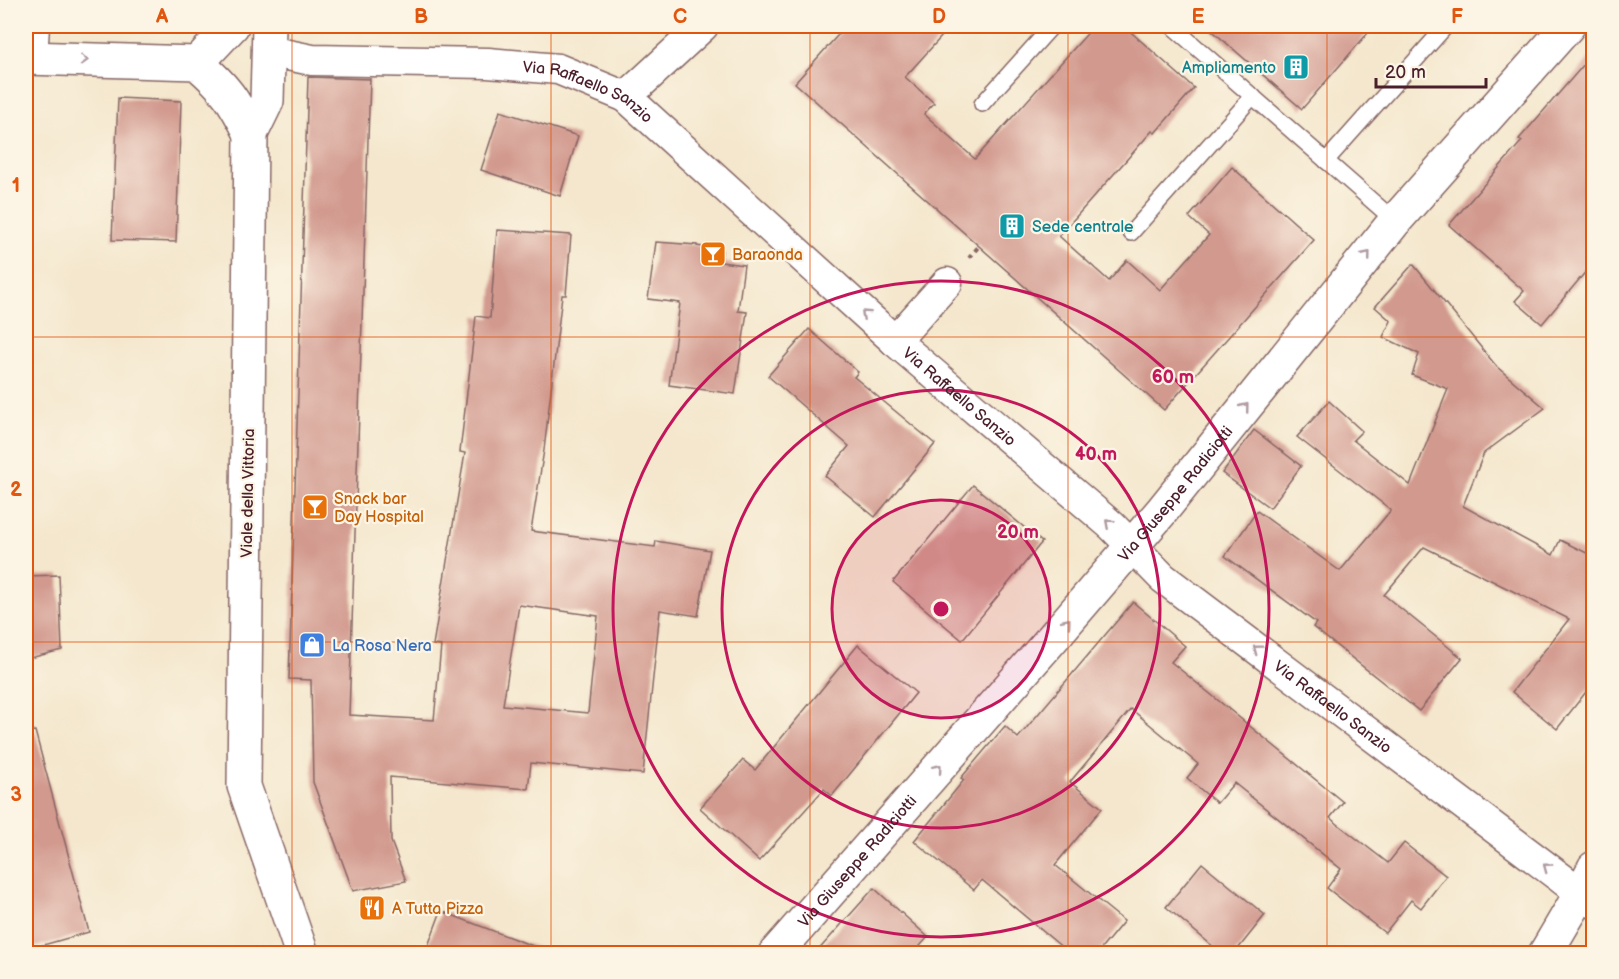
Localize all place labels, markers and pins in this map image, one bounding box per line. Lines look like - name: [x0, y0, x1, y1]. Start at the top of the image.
- building icon: Ampliamento: [1281, 52, 1311, 82]
- place label: Ampliamento: [1182, 59, 1276, 78]
- building icon: Sede centrale: [997, 211, 1027, 241]
- place label: Sede centrale: [1032, 218, 1134, 237]
- bar icon: Baraonda: [698, 239, 728, 269]
- place label: Baraonda: [732, 246, 803, 265]
- place label: Snack bar Day Hospital: [334, 490, 424, 527]
- bar icon: Snack bar Day Hospital: [300, 492, 330, 522]
- centre of rings: [931, 599, 951, 619]
- shop icon: La Rosa Nera: [297, 630, 327, 660]
- place label: La Rosa Nera: [332, 637, 432, 656]
- restaurant icon: A Tutta Pizza: [357, 893, 387, 923]
- place label: A Tutta Pizza: [392, 900, 484, 919]

